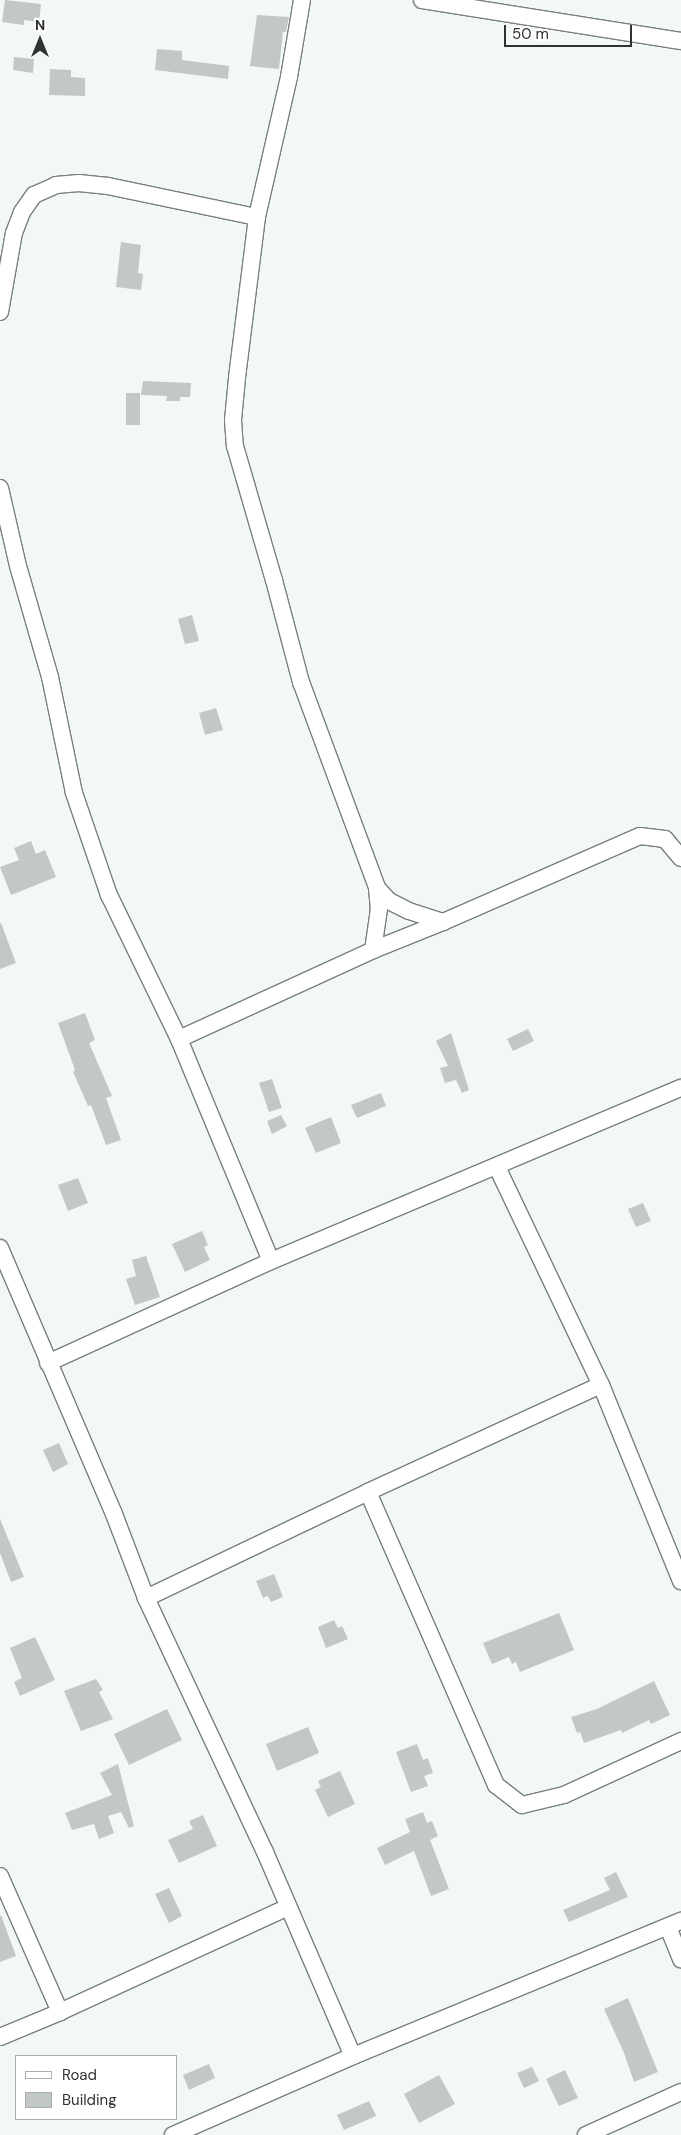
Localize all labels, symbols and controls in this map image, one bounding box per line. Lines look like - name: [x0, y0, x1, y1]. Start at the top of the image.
- north arrow: [15, 15, 65, 65]
- scale bar: [506, 15, 634, 47]
- text: N: [35, 16, 45, 34]
- text: 50 m: [512, 24, 549, 44]
- legend: [15, 2055, 178, 2120]
- text: Road: [62, 2065, 97, 2085]
- text: Building: [62, 2090, 117, 2110]

